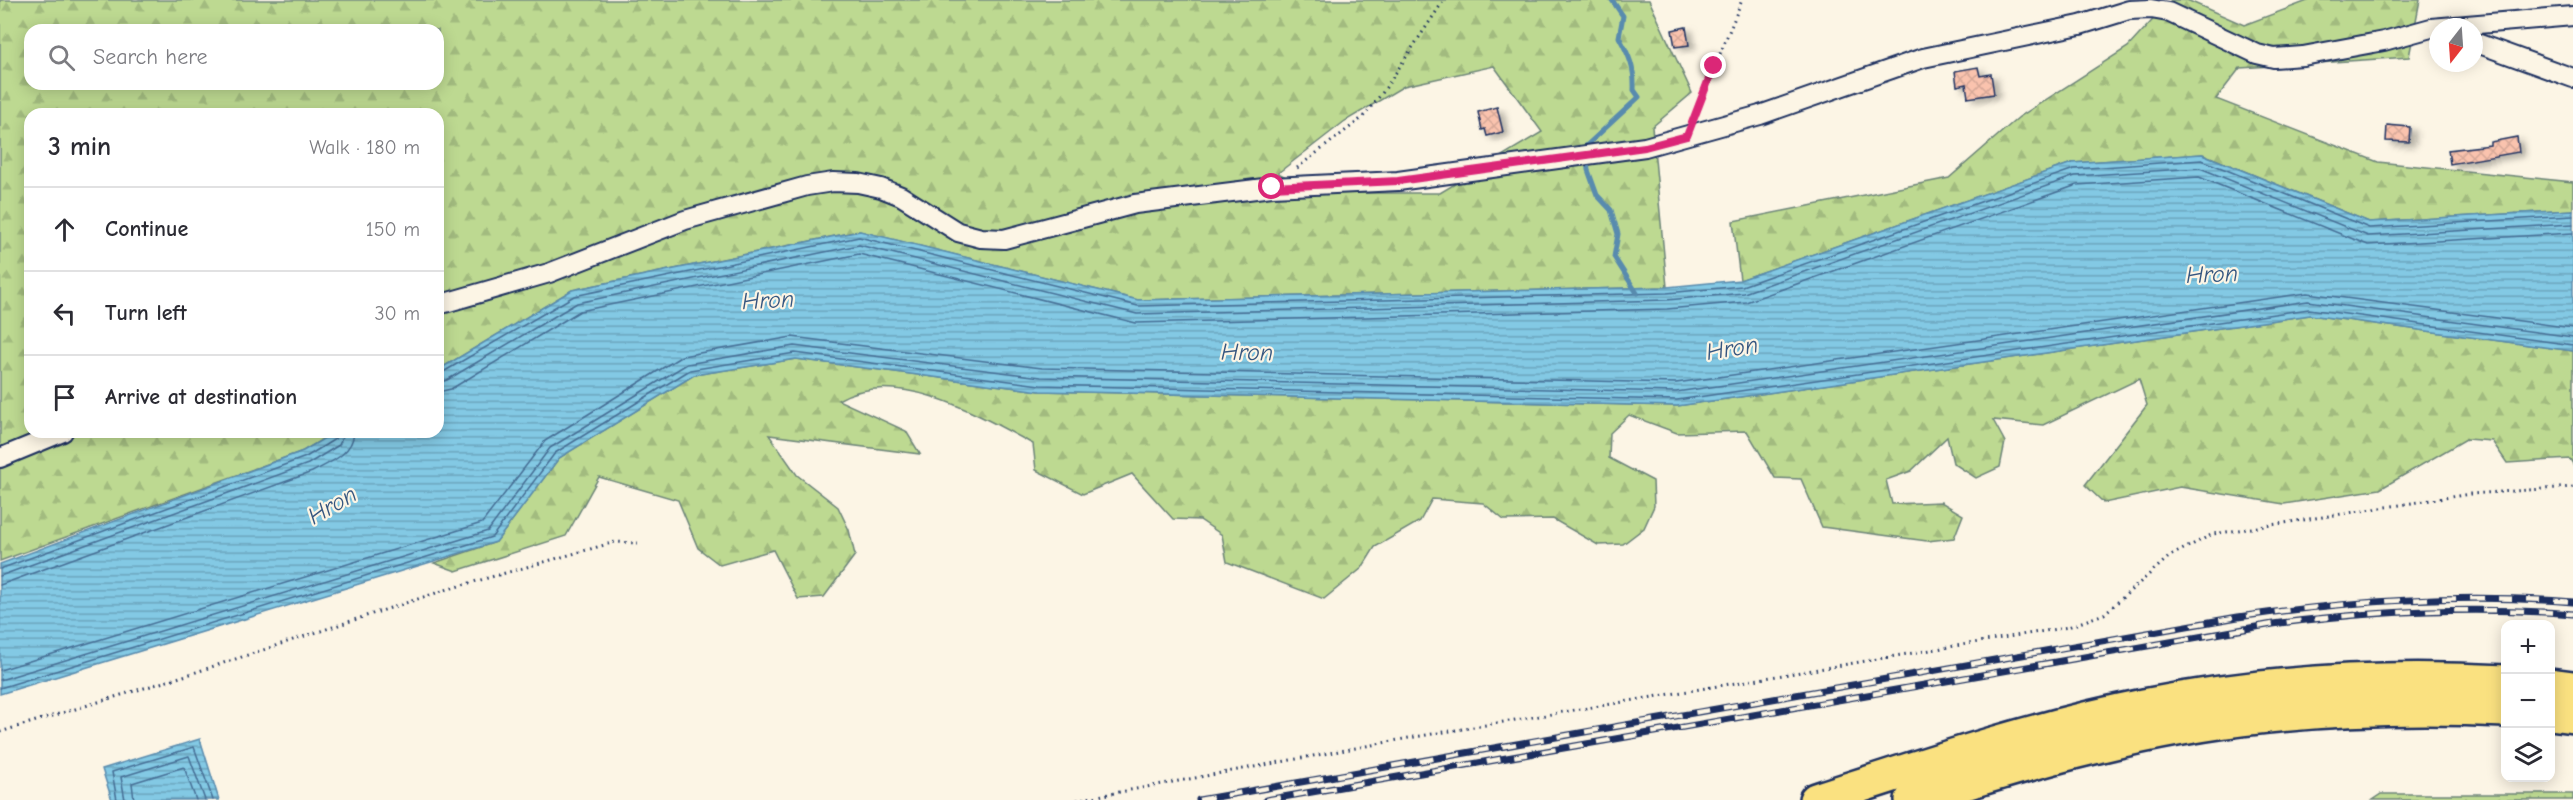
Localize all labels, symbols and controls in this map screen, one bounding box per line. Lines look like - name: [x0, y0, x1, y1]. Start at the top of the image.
- north arrow: [2429, 18, 2483, 72]
- search box: [24, 24, 444, 90]
- icon: search: [45, 41, 78, 74]
- text: Search here: [93, 44, 208, 70]
- route end: [1700, 52, 1726, 78]
- text: 3 min: [48, 132, 111, 162]
- text: Walk · 180 m: [309, 136, 420, 159]
- route start: [1258, 173, 1284, 199]
- icon: ahead: [48, 213, 81, 246]
- text: Continue: [105, 216, 188, 242]
- text: 150 m: [366, 218, 420, 241]
- water label: Hron: [2185, 259, 2239, 289]
- water label: Hron: [741, 285, 795, 315]
- icon: left: [48, 297, 81, 330]
- text: Turn left: [105, 300, 187, 326]
- text: 30 m: [374, 302, 420, 325]
- water label: Hron: [1704, 330, 1760, 366]
- water label: Hron: [1221, 338, 1273, 366]
- icon: arrive: [48, 381, 81, 414]
- text: Arrive at destination: [105, 384, 297, 410]
- water label: Hron: [302, 480, 362, 530]
- map controls: [2501, 620, 2555, 782]
- button: +: [2501, 620, 2555, 674]
- button: −: [2501, 674, 2555, 728]
- button: layers: [2501, 728, 2555, 782]

